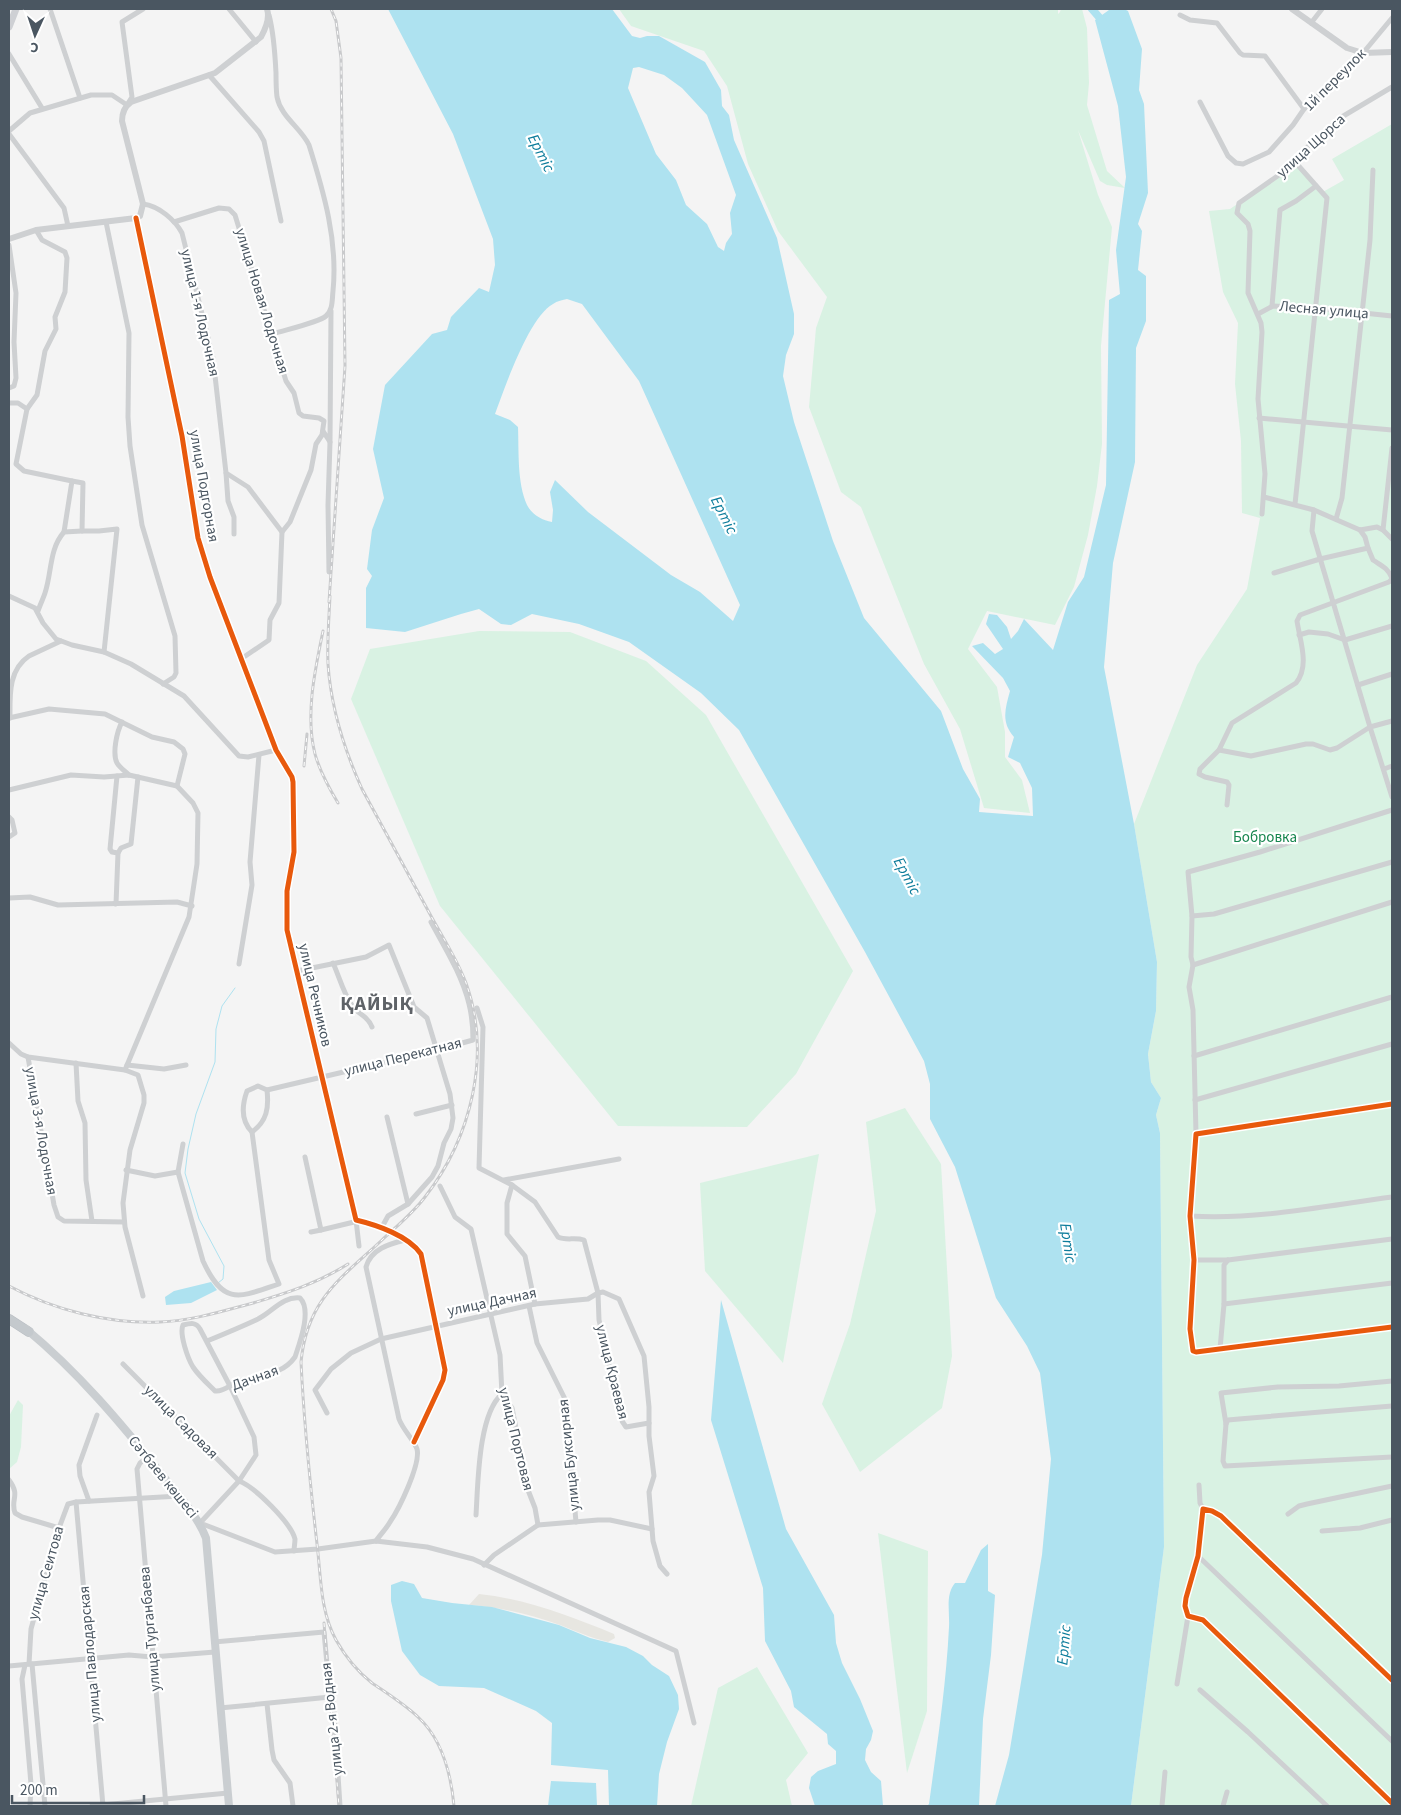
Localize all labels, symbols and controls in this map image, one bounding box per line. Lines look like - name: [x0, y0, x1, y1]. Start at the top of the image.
- north arrow: [10, 10, 60, 60]
- text: С: [30, 37, 39, 57]
- street label: 1й переулок: [1299, 44, 1371, 116]
- street label: улица Щорса: [1272, 109, 1350, 183]
- water label: Ертіс: [522, 130, 560, 176]
- street label: улица Новая Лодочная: [230, 226, 294, 376]
- street label: улица 1-я Лодочная: [175, 247, 225, 379]
- street label: Лесная улица: [1278, 296, 1370, 324]
- street label: улица Подгорная: [184, 428, 224, 544]
- water label: Ертіс: [705, 492, 743, 538]
- park label: Бобровка: [1233, 827, 1297, 848]
- water label: Ертіс: [888, 853, 926, 899]
- street label: улица Речников: [293, 941, 337, 1049]
- district label: ҚАЙЫҚ: [340, 990, 414, 1018]
- street label: улица Перекатная: [342, 1032, 464, 1082]
- street label: улица 3-я Лодочная: [19, 1065, 63, 1197]
- water label: Ертіс: [1054, 1221, 1082, 1265]
- street label: улица Дачная: [445, 1282, 539, 1322]
- street label: улица Краевая: [590, 1322, 634, 1422]
- street label: Дачная: [229, 1360, 281, 1396]
- street label: улица Садовая: [139, 1380, 223, 1464]
- street label: улица Портовая: [493, 1385, 539, 1493]
- street label: улица Буксирная: [553, 1398, 585, 1512]
- street label: Сәтбаев көшесі: [123, 1431, 203, 1523]
- street label: улица Сеитова: [23, 1524, 69, 1622]
- street label: улица Турганбаева: [134, 1566, 166, 1692]
- street label: улица Павлодарская: [74, 1585, 106, 1723]
- water label: Ертіс: [1051, 1624, 1077, 1666]
- street label: улица 2-я Водная: [316, 1661, 348, 1777]
- scale bar: [12, 1772, 145, 1804]
- text: 200 m: [20, 1780, 58, 1801]

